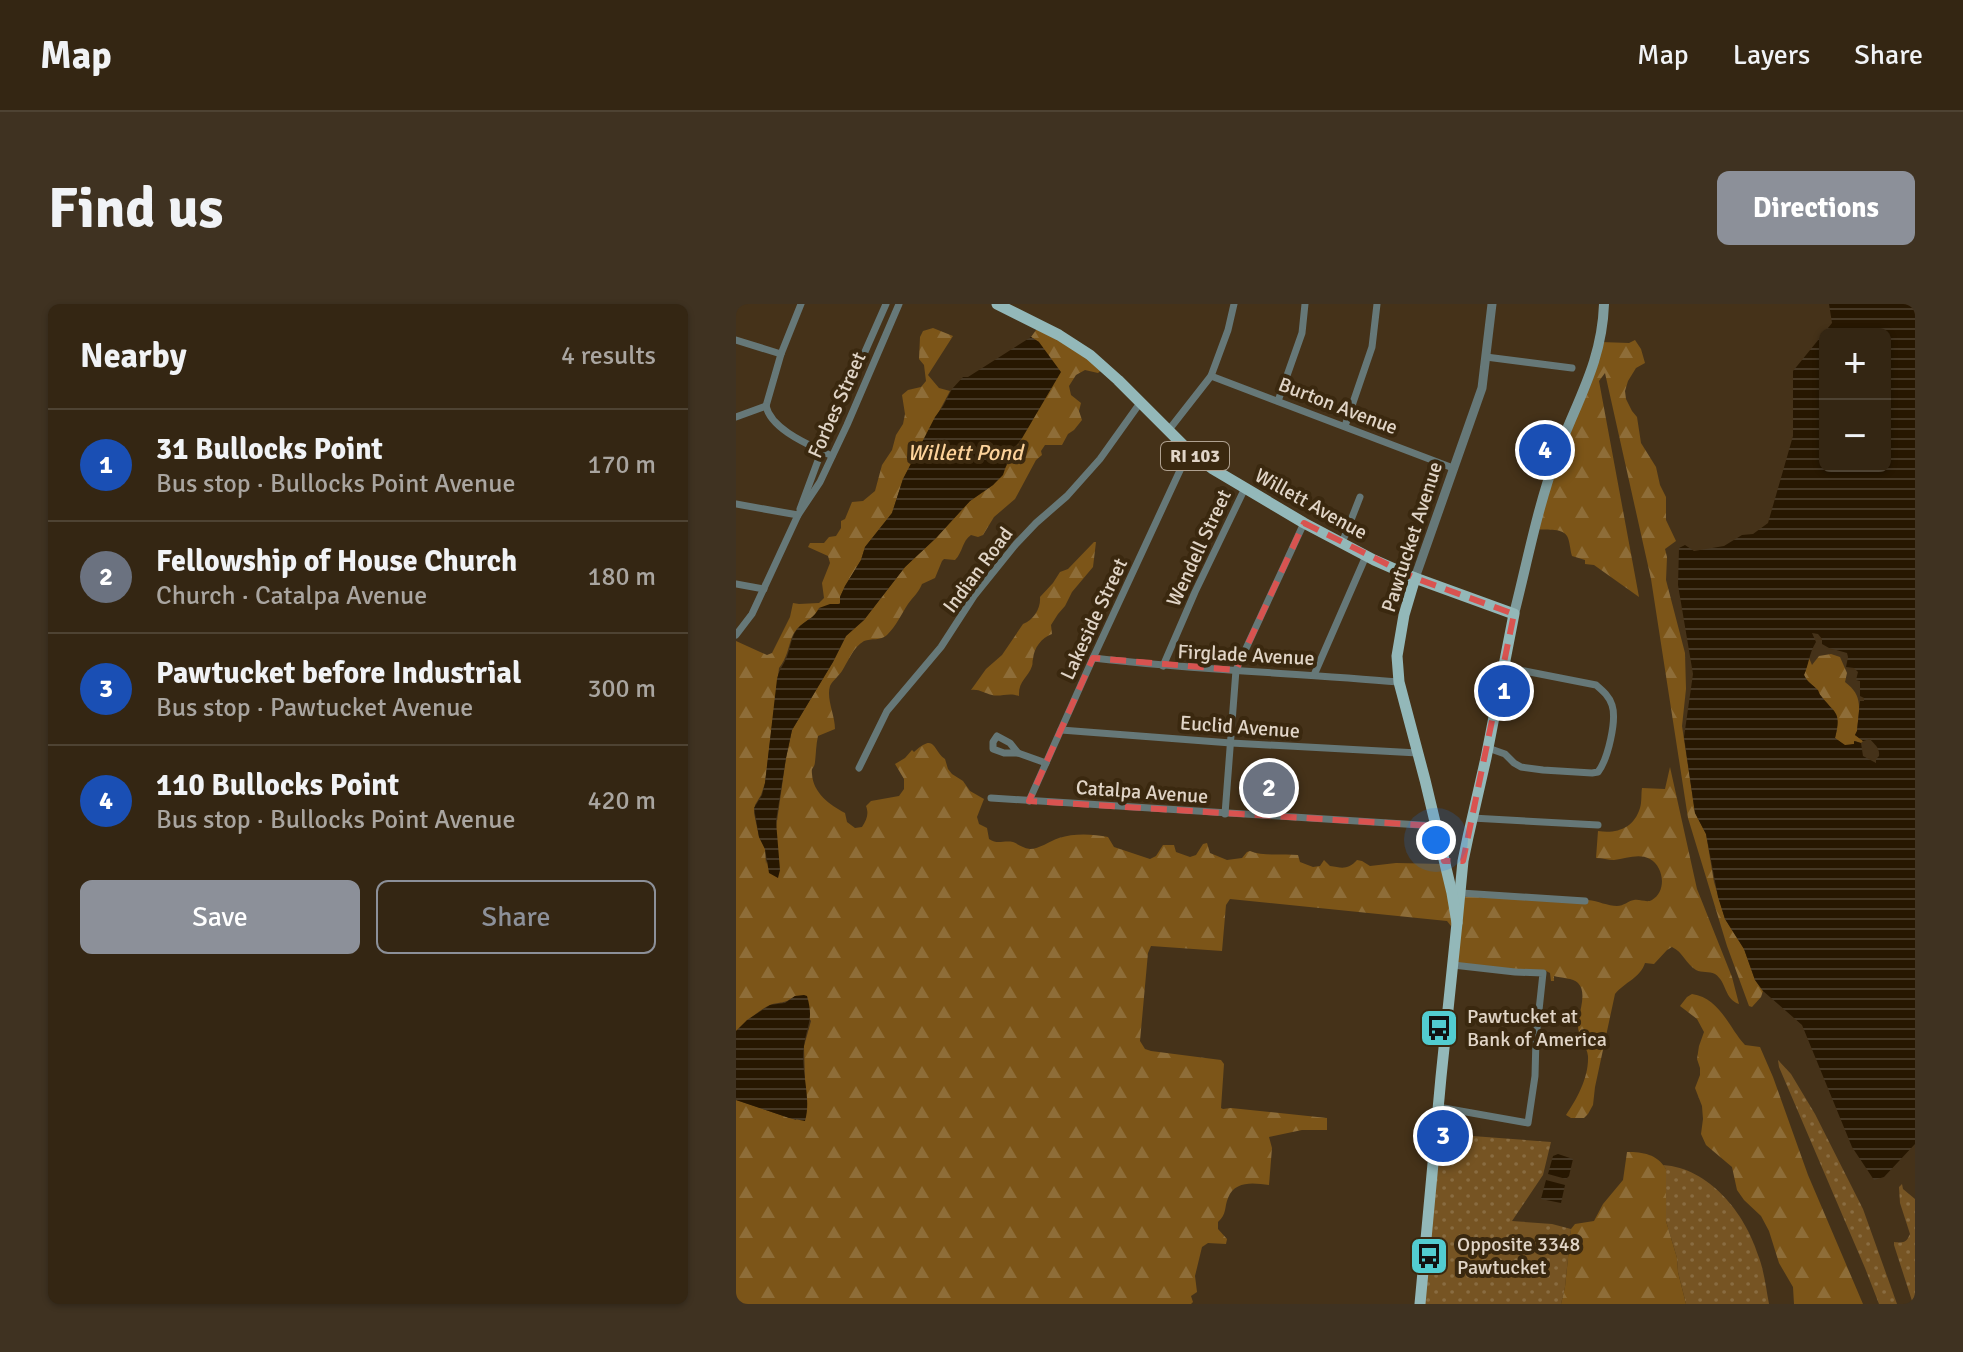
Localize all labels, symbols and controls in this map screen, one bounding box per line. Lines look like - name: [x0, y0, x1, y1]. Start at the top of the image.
- text: Map: [40, 32, 112, 79]
- text: Map: [1637, 38, 1689, 72]
- text: Layers: [1733, 38, 1810, 72]
- text: Share: [1854, 38, 1923, 72]
- button: Directions: [1717, 171, 1915, 245]
- text: Find us: [48, 174, 223, 243]
- map controls: [1819, 328, 1891, 472]
- button: +: [1819, 328, 1891, 400]
- text: Nearby: [80, 335, 187, 377]
- text: 4 results: [561, 340, 656, 372]
- street label: Forbes Street: [803, 348, 871, 462]
- street label: Burton Avenue: [1275, 372, 1401, 440]
- button: −: [1819, 400, 1891, 472]
- pin: 4: [1519, 420, 1571, 480]
- text: 31 Bullocks Point: [156, 431, 383, 468]
- water label: Willett Pond: [907, 439, 1025, 466]
- road number: RI 103: [1161, 442, 1229, 470]
- text: 1: [99, 449, 113, 481]
- text: 170 m: [587, 449, 656, 481]
- street label: Pawtucket Avenue: [1376, 459, 1448, 615]
- street label: Willett Avenue: [1250, 463, 1372, 545]
- text: Bus stop · Bullocks Point Avenue: [156, 468, 515, 500]
- street label: Wendell Street: [1161, 486, 1237, 610]
- street label: Indian Road: [938, 522, 1018, 618]
- text: Fellowship of House Church: [156, 543, 517, 580]
- street label: Lakeside Street: [1055, 554, 1133, 684]
- text: 2: [99, 561, 113, 593]
- text: 180 m: [587, 561, 656, 593]
- text: Church · Catalpa Avenue: [156, 580, 427, 612]
- street label: Firglade Avenue: [1177, 639, 1315, 671]
- text: Pawtucket before Industrial: [156, 655, 521, 692]
- pin: 1: [1478, 661, 1530, 721]
- text: 3: [99, 673, 113, 705]
- text: 300 m: [587, 673, 656, 705]
- text: Bus stop · Pawtucket Avenue: [156, 692, 473, 724]
- street label: Euclid Avenue: [1179, 710, 1301, 744]
- pin: 2: [1243, 758, 1295, 818]
- text: 110 Bullocks Point: [156, 767, 399, 804]
- street label: Catalpa Avenue: [1075, 775, 1209, 809]
- text: 4: [99, 785, 113, 817]
- text: 420 m: [587, 785, 656, 817]
- text: Bus stop · Bullocks Point Avenue: [156, 804, 515, 836]
- your location: [1416, 820, 1456, 860]
- button: Save: [80, 880, 360, 954]
- button: Share: [376, 880, 656, 954]
- place label: Pawtucket at Bank of America: [1467, 1004, 1607, 1052]
- bus stop icon: Pawtucket at Bank of America: [1418, 1007, 1460, 1049]
- pin: 3: [1417, 1106, 1469, 1166]
- place label: Opposite 3348 Pawtucket: [1457, 1232, 1580, 1280]
- bus stop icon: Opposite 3348 Pawtucket: [1408, 1235, 1450, 1277]

